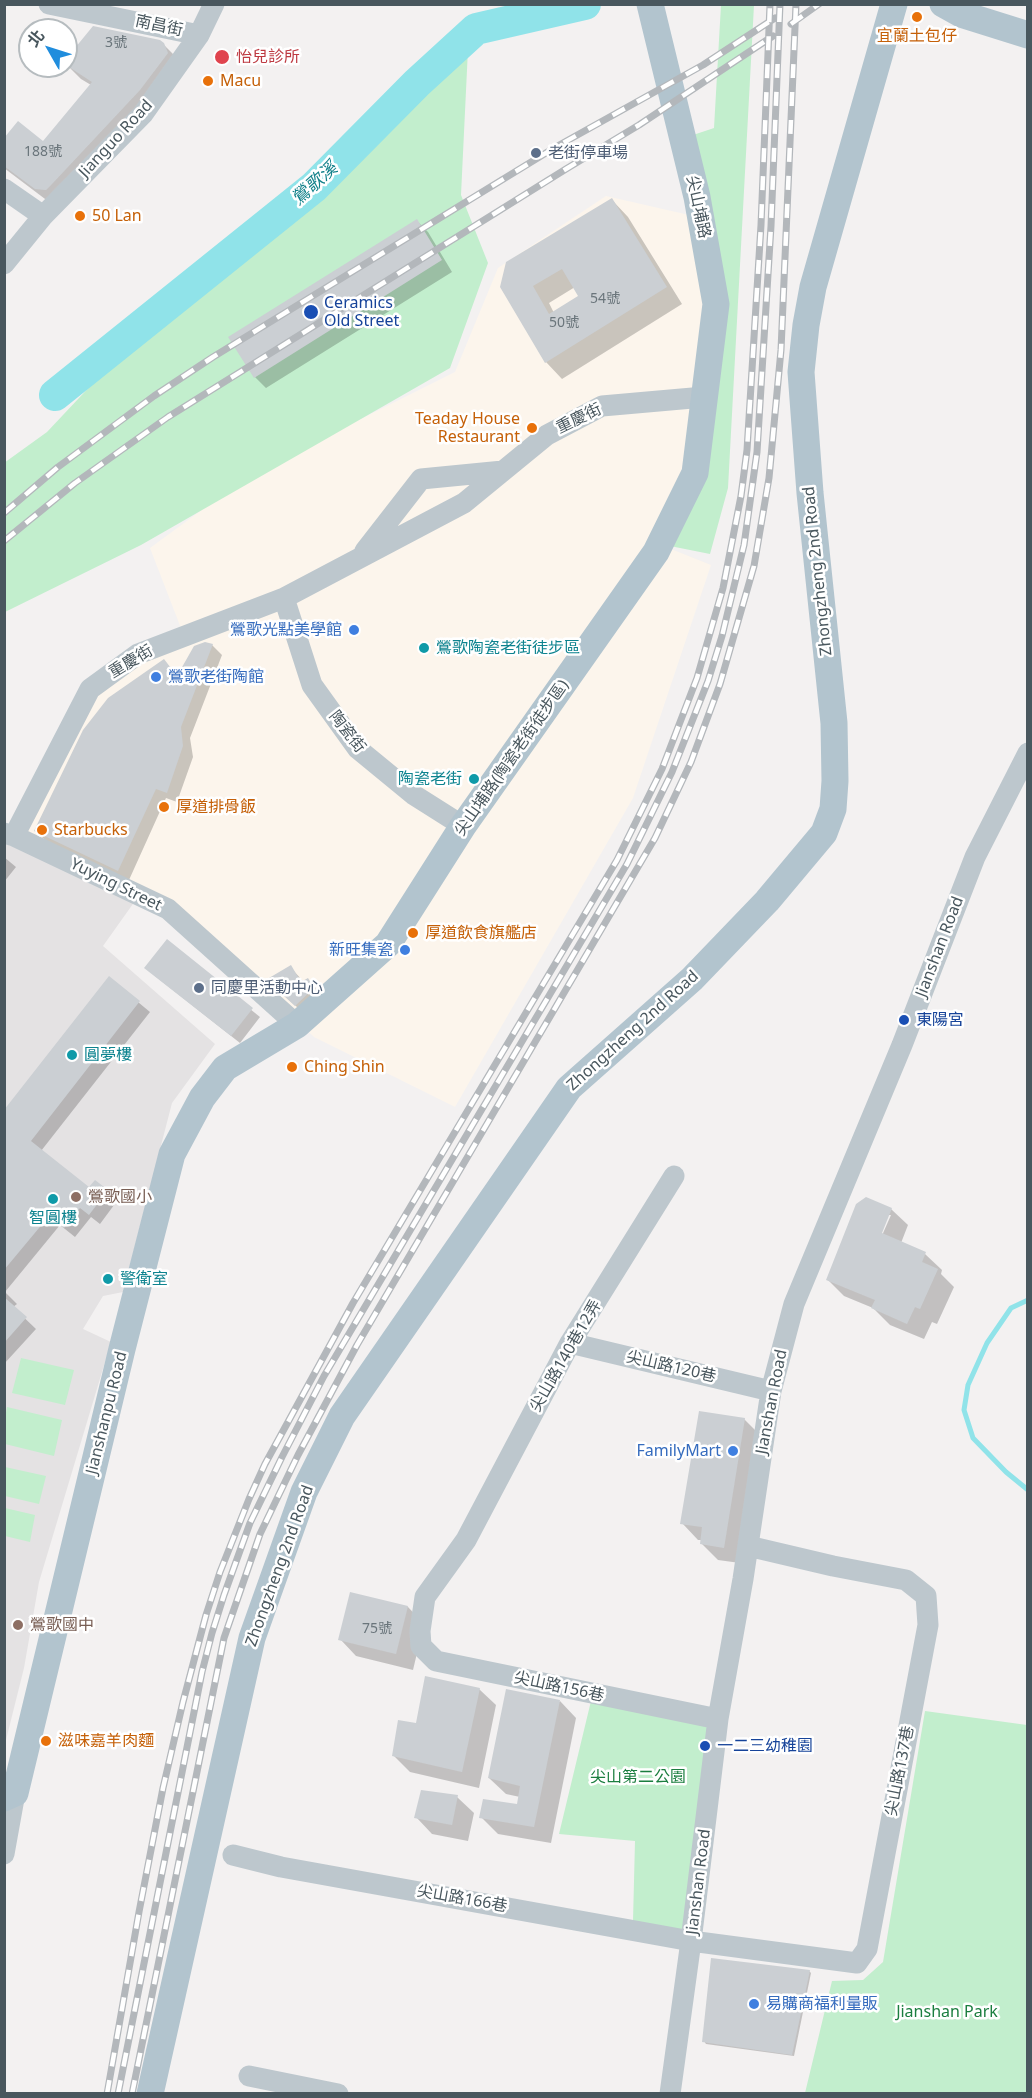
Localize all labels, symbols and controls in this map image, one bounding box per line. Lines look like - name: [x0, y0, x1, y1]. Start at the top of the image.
- marker: 宜蘭土包仔: [910, 10, 924, 24]
- street label: 南昌街: [134, 12, 184, 40]
- north arrow: [18, 18, 78, 78]
- text: 北: [22, 25, 49, 51]
- place label: 宜蘭土包仔: [877, 26, 957, 46]
- house number: 3號: [105, 35, 127, 51]
- place label: 怡兒診所: [236, 47, 300, 67]
- marker: 怡兒診所: [213, 48, 231, 66]
- place label: Macu: [220, 71, 261, 91]
- marker: Macu: [201, 74, 215, 88]
- street label: Jianguo Road: [75, 96, 157, 182]
- place label: 老街停車場: [548, 143, 628, 163]
- house number: 188號: [24, 144, 62, 160]
- marker: 老街停車場: [529, 146, 543, 160]
- water label: 鶯歌溪: [288, 158, 342, 210]
- street label: 尖山埔路: [682, 174, 714, 240]
- place label: 50 Lan: [92, 206, 142, 226]
- marker: 50 Lan: [73, 209, 87, 223]
- house number: 54號: [590, 291, 620, 307]
- place label: Ceramics Old Street: [324, 293, 399, 331]
- marker: Ceramics Old Street: [302, 303, 320, 321]
- house number: 50號: [549, 315, 579, 331]
- street label: 重慶街: [553, 400, 605, 438]
- place label: Teaday House Restaurant: [415, 409, 520, 447]
- marker: Teaday House Restaurant: [525, 421, 539, 435]
- street label: Zhongzheng 2nd Road: [800, 485, 836, 657]
- place label: 鶯歌光點美學館: [230, 620, 342, 640]
- marker: 鶯歌光點美學館: [347, 623, 361, 637]
- place label: 鶯歌陶瓷老街徒步區: [436, 638, 580, 658]
- street label: 重慶街: [105, 641, 157, 683]
- marker: 鶯歌陶瓷老街徒步區: [417, 641, 431, 655]
- place label: 鶯歌老街陶館: [168, 667, 264, 687]
- marker: 鶯歌老街陶館: [149, 670, 163, 684]
- street label: 尖山埔路(陶瓷老街徒步區): [451, 676, 573, 840]
- street label: 陶瓷街: [325, 707, 369, 757]
- place label: 陶瓷老街: [398, 769, 462, 789]
- marker: 陶瓷老街: [467, 772, 481, 786]
- place label: 厚道排骨飯: [176, 797, 256, 817]
- marker: 厚道排骨飯: [157, 800, 171, 814]
- place label: Starbucks: [54, 820, 128, 840]
- marker: Starbucks: [35, 823, 49, 837]
- street label: Yuying Street: [67, 855, 165, 915]
- street label: Jianshan Road: [912, 894, 968, 1000]
- place label: 厚道飲食旗艦店: [425, 923, 537, 943]
- marker: 厚道飲食旗艦店: [406, 926, 420, 940]
- place label: 新旺集瓷: [329, 940, 393, 960]
- marker: 新旺集瓷: [398, 943, 412, 957]
- street label: Zhongzheng 2nd Road: [563, 967, 703, 1095]
- place label: 同慶里活動中心: [211, 978, 323, 998]
- marker: 同慶里活動中心: [192, 981, 206, 995]
- place label: 東陽宮: [916, 1010, 964, 1030]
- marker: 東陽宮: [897, 1013, 911, 1027]
- place label: 圓夢樓: [84, 1045, 132, 1065]
- marker: 圓夢樓: [65, 1048, 79, 1062]
- place label: Ching Shin: [304, 1057, 385, 1077]
- marker: Ching Shin: [285, 1060, 299, 1074]
- place label: 鶯歌國小: [88, 1187, 152, 1207]
- marker: 鶯歌國小: [69, 1190, 83, 1204]
- marker: 智圓樓: [46, 1192, 60, 1206]
- place label: 智圓樓: [29, 1208, 77, 1228]
- place label: 警衛室: [120, 1269, 168, 1289]
- marker: 警衛室: [101, 1272, 115, 1286]
- street label: 尖山路140巷12弄: [526, 1297, 606, 1415]
- street label: 尖山路120巷: [624, 1347, 718, 1387]
- street label: Jianshan Road: [752, 1348, 792, 1456]
- street label: Jianshanpu Road: [82, 1349, 132, 1477]
- place label: FamilyMart: [636, 1441, 721, 1461]
- marker: FamilyMart: [726, 1444, 740, 1458]
- street label: Zhongzheng 2nd Road: [242, 1483, 318, 1649]
- place label: 鶯歌國中: [30, 1615, 94, 1635]
- marker: 鶯歌國中: [11, 1618, 25, 1632]
- house number: 75號: [362, 1621, 392, 1637]
- street label: 尖山路156巷: [512, 1668, 606, 1706]
- street label: 尖山路137巷: [882, 1724, 918, 1818]
- place label: 滋味嘉羊肉麵: [58, 1731, 154, 1751]
- marker: 滋味嘉羊肉麵: [39, 1734, 53, 1748]
- place label: 一二三幼稚園: [717, 1736, 813, 1756]
- marker: 一二三幼稚園: [698, 1739, 712, 1753]
- park label: 尖山第二公園: [590, 1767, 686, 1787]
- street label: Jianshan Road: [683, 1828, 715, 1936]
- street label: 尖山路166巷: [415, 1882, 509, 1916]
- place label: 易購商福利量販: [766, 1994, 878, 2014]
- marker: 易購商福利量販: [747, 1997, 761, 2011]
- park label: Jianshan Park: [896, 2002, 998, 2022]

